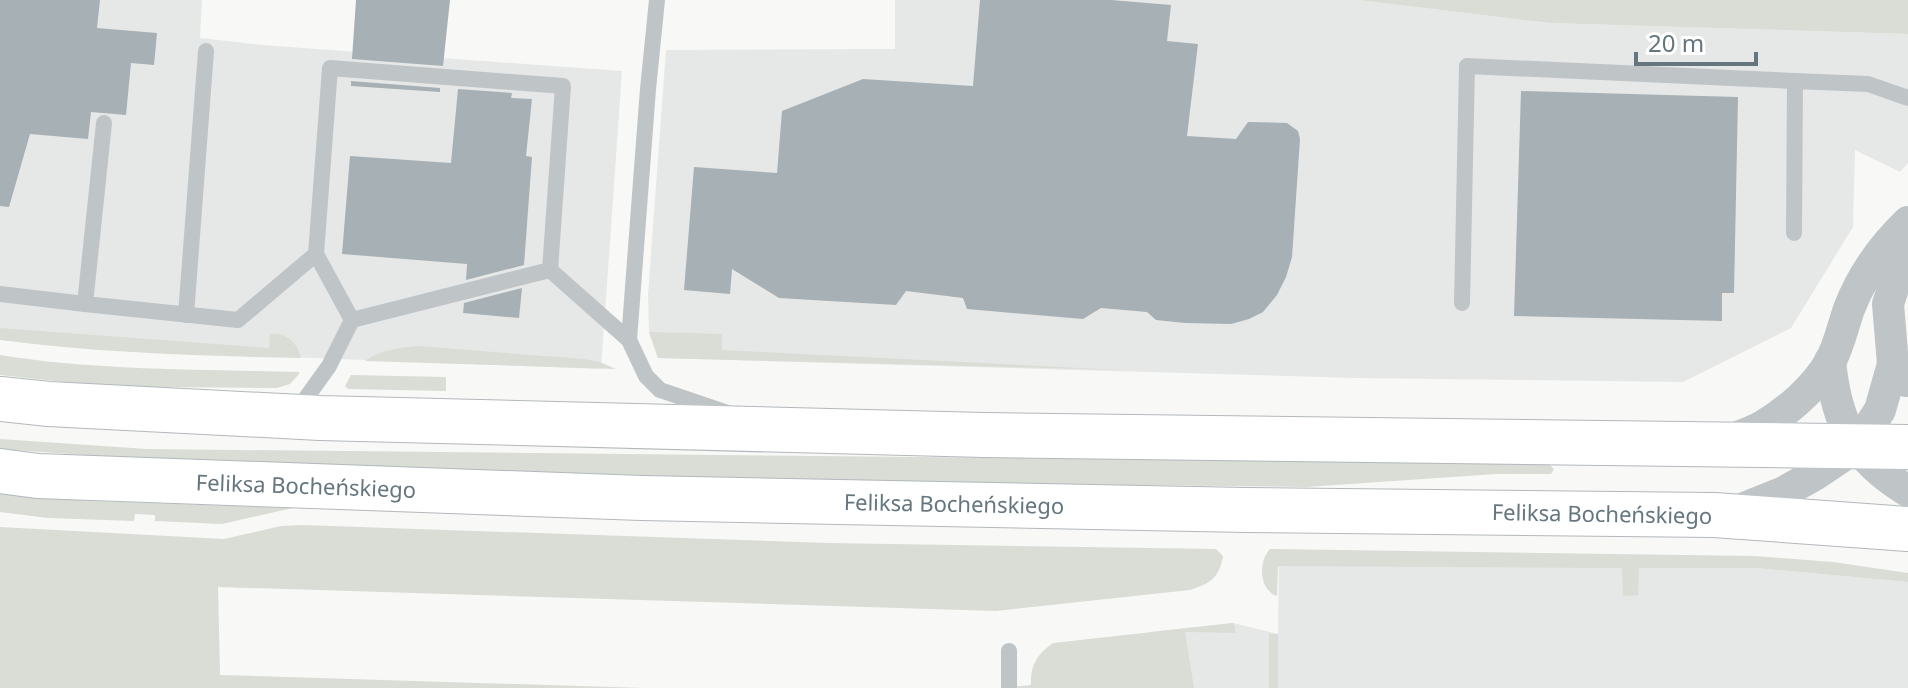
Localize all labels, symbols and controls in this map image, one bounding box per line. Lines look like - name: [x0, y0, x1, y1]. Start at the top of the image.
- scale bar: [1636, 16, 1756, 66]
- text: 20 m: [1648, 26, 1704, 59]
- street label: Feliksa Bocheńskiego: [195, 466, 417, 504]
- street label: Feliksa Bocheńskiego: [844, 486, 1065, 520]
- street label: Feliksa Bocheńskiego: [1492, 496, 1713, 530]

